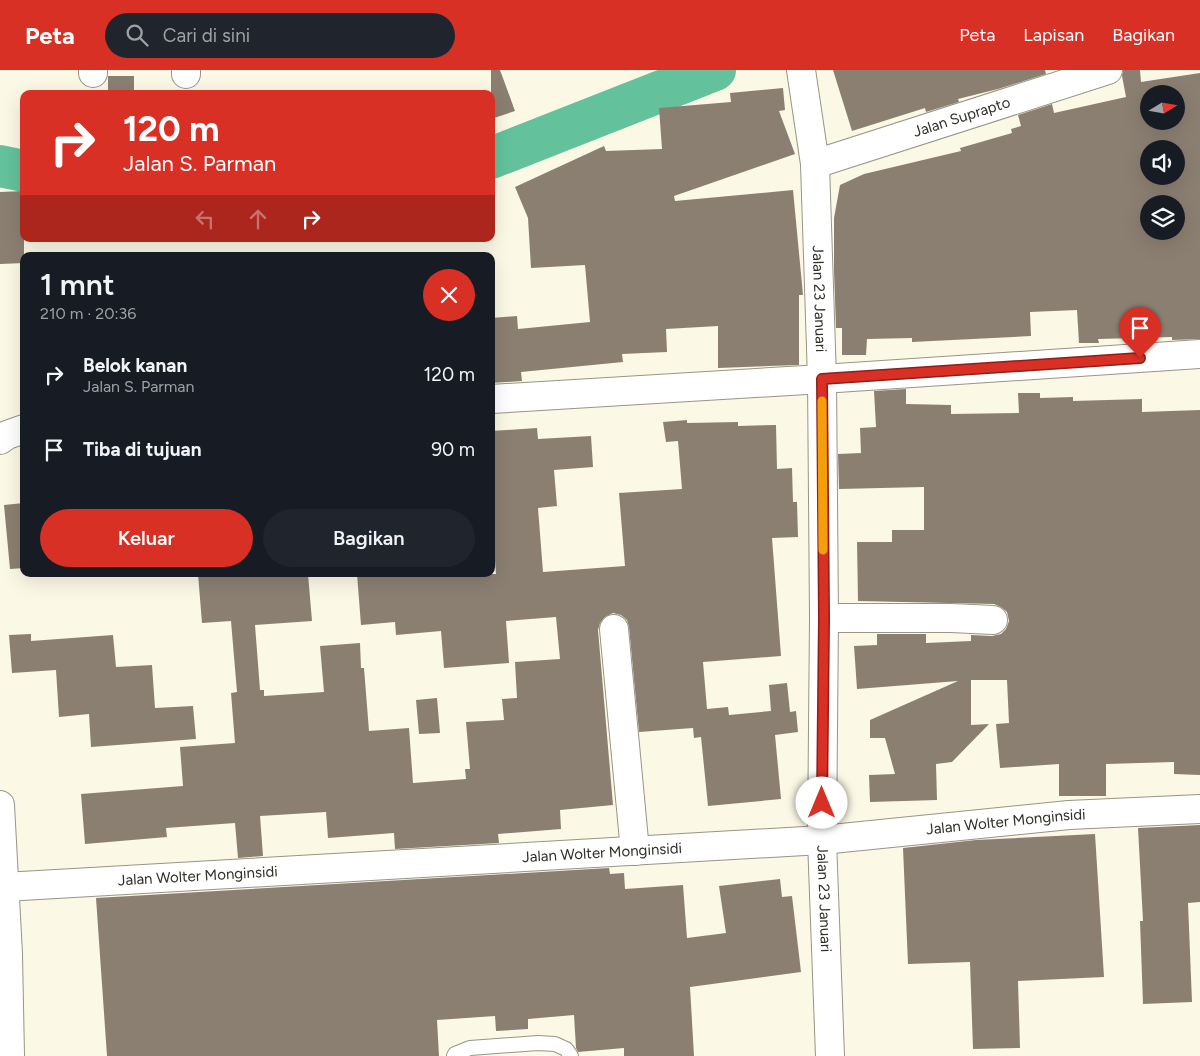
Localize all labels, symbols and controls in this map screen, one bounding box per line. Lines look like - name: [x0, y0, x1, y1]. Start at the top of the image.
- search box: [105, 13, 455, 58]
- text: Peta: [25, 21, 75, 50]
- icon: search: [123, 21, 151, 49]
- text: Cari di sini: [163, 24, 250, 47]
- text: Peta: [959, 24, 995, 46]
- text: Lapisan: [1023, 24, 1084, 46]
- text: Bagikan: [1112, 24, 1175, 46]
- north arrow: [1140, 85, 1185, 130]
- map controls: [1140, 85, 1185, 240]
- street label: Jalan Suprapto: [911, 93, 1013, 141]
- text: 120 m: [123, 108, 220, 150]
- icon: right: [40, 110, 105, 175]
- button: sound: [1140, 140, 1185, 185]
- text: Jalan S. Parman: [123, 150, 276, 177]
- button: layers: [1140, 195, 1185, 240]
- icon: left: [191, 205, 219, 233]
- icon: ahead: [244, 205, 272, 233]
- icon: right: [297, 205, 325, 233]
- street label: Jalan 23 Januari: [809, 245, 830, 353]
- text: 1 mnt: [40, 266, 114, 303]
- button: close: [423, 269, 475, 321]
- text: 210 m · 20:36: [40, 304, 136, 323]
- pin: [1119, 307, 1161, 358]
- icon: arrive: [1126, 314, 1154, 342]
- text: Belok kanan: [83, 354, 187, 377]
- icon: right: [40, 361, 68, 389]
- text: 120 m: [423, 363, 475, 386]
- text: Jalan S. Parman: [83, 377, 194, 396]
- icon: arrive: [40, 436, 68, 464]
- text: Tiba di tujuan: [83, 438, 202, 461]
- text: 90 m: [431, 438, 475, 461]
- button: Keluar: [40, 509, 253, 567]
- button: Bagikan: [263, 509, 475, 567]
- position arrow: [795, 776, 847, 828]
- street label: Jalan Wolter Monginsidi: [925, 805, 1086, 838]
- street label: Jalan Wolter Monginsidi: [522, 839, 682, 866]
- street label: Jalan 23 Januari: [813, 845, 835, 953]
- street label: Jalan Wolter Monginsidi: [117, 862, 278, 889]

